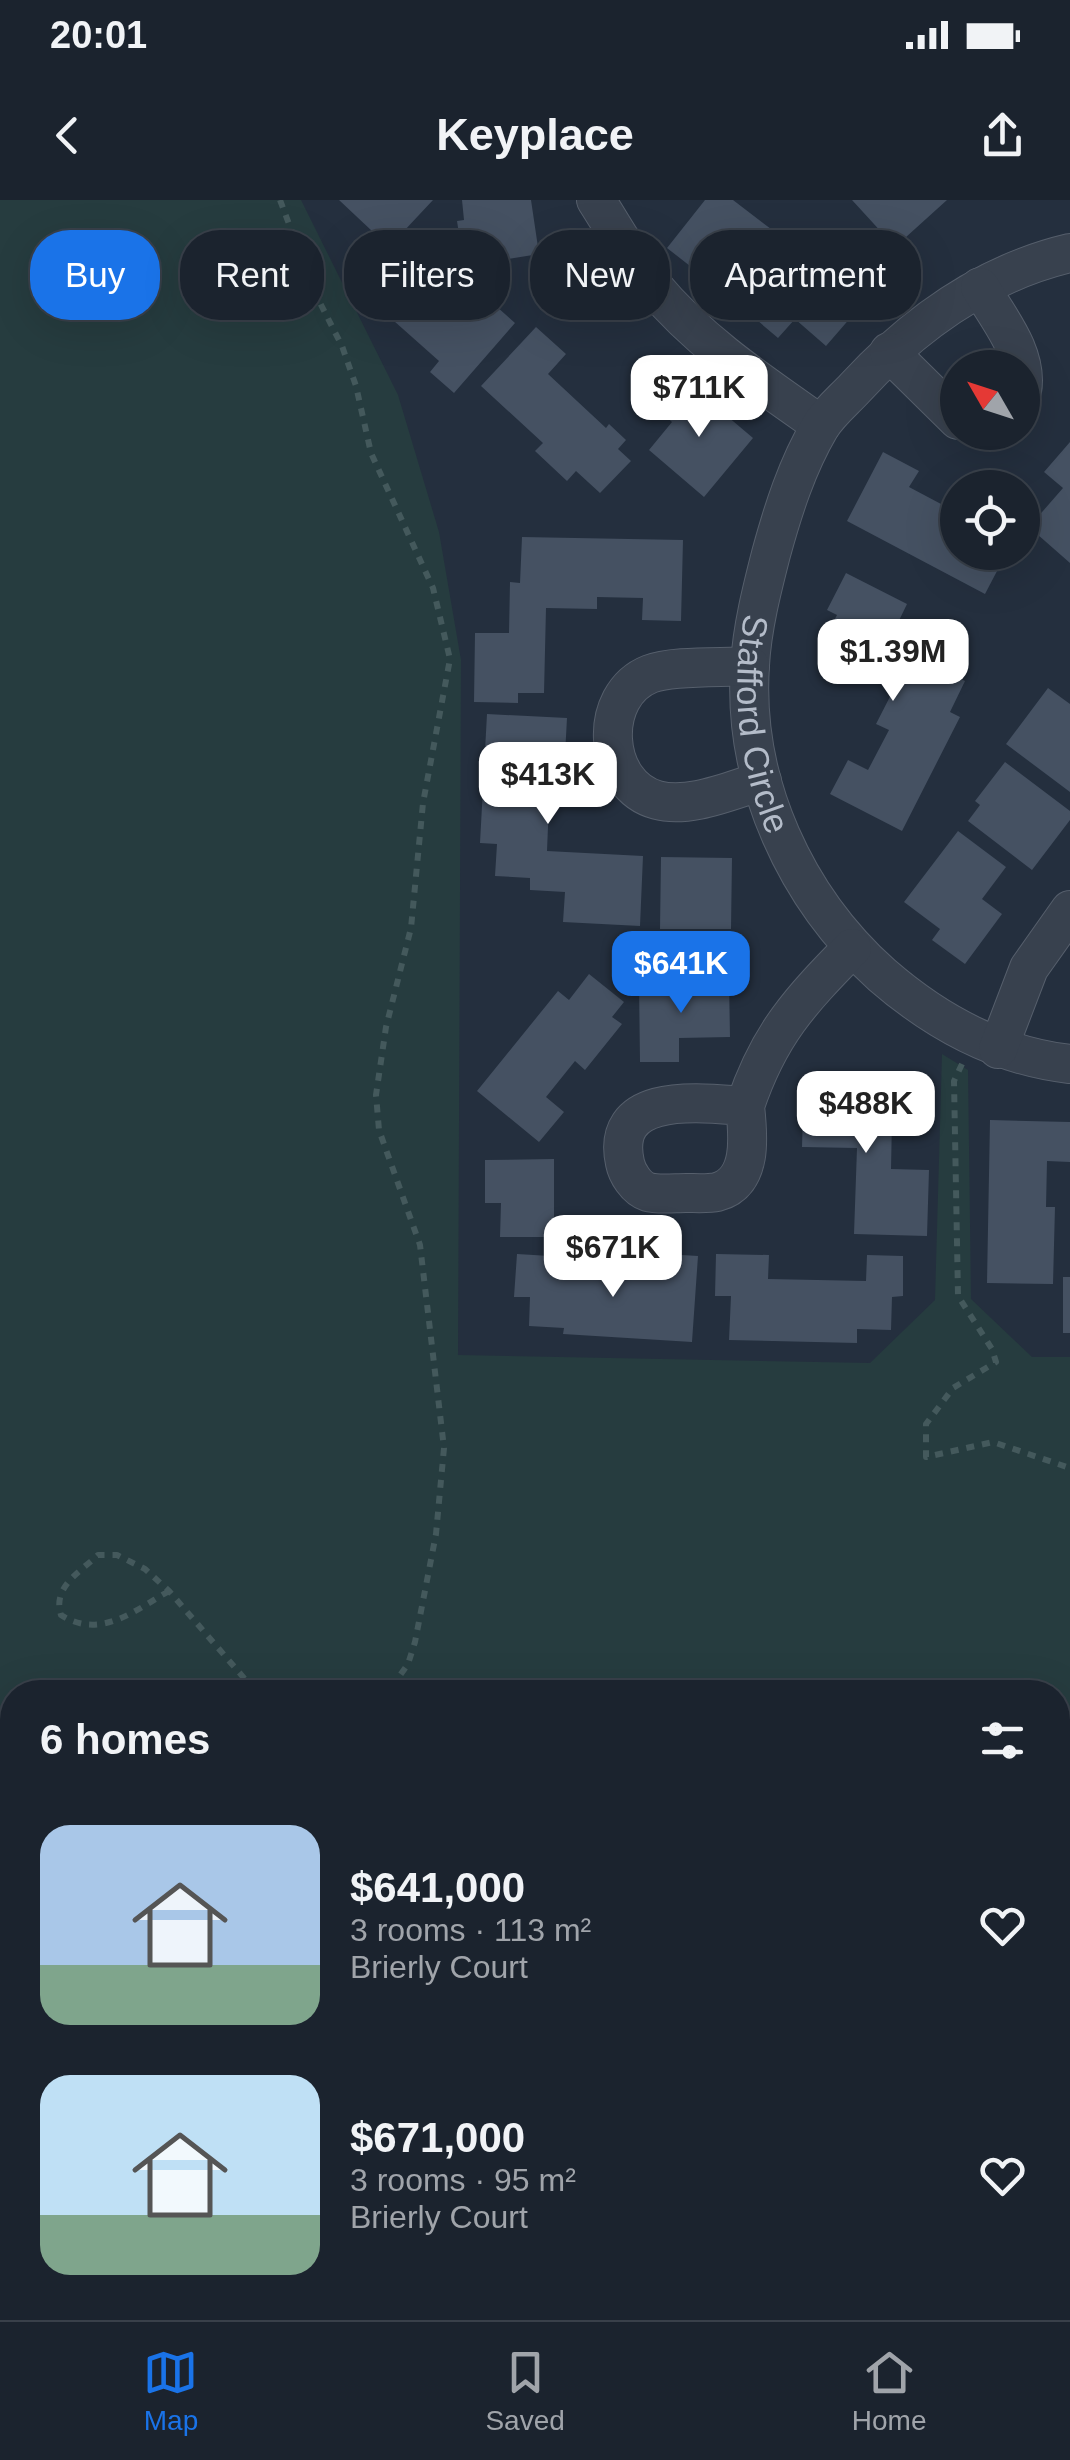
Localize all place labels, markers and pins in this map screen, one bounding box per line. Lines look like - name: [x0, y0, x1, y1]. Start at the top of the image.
- pin: $711K: [629, 355, 769, 440]
- pin: $1.39M: [812, 619, 974, 704]
- pin: $413K: [478, 742, 618, 827]
- pin: $641K: [611, 931, 751, 1016]
- pin: $488K: [796, 1071, 936, 1156]
- pin: $671K: [543, 1215, 683, 1300]

